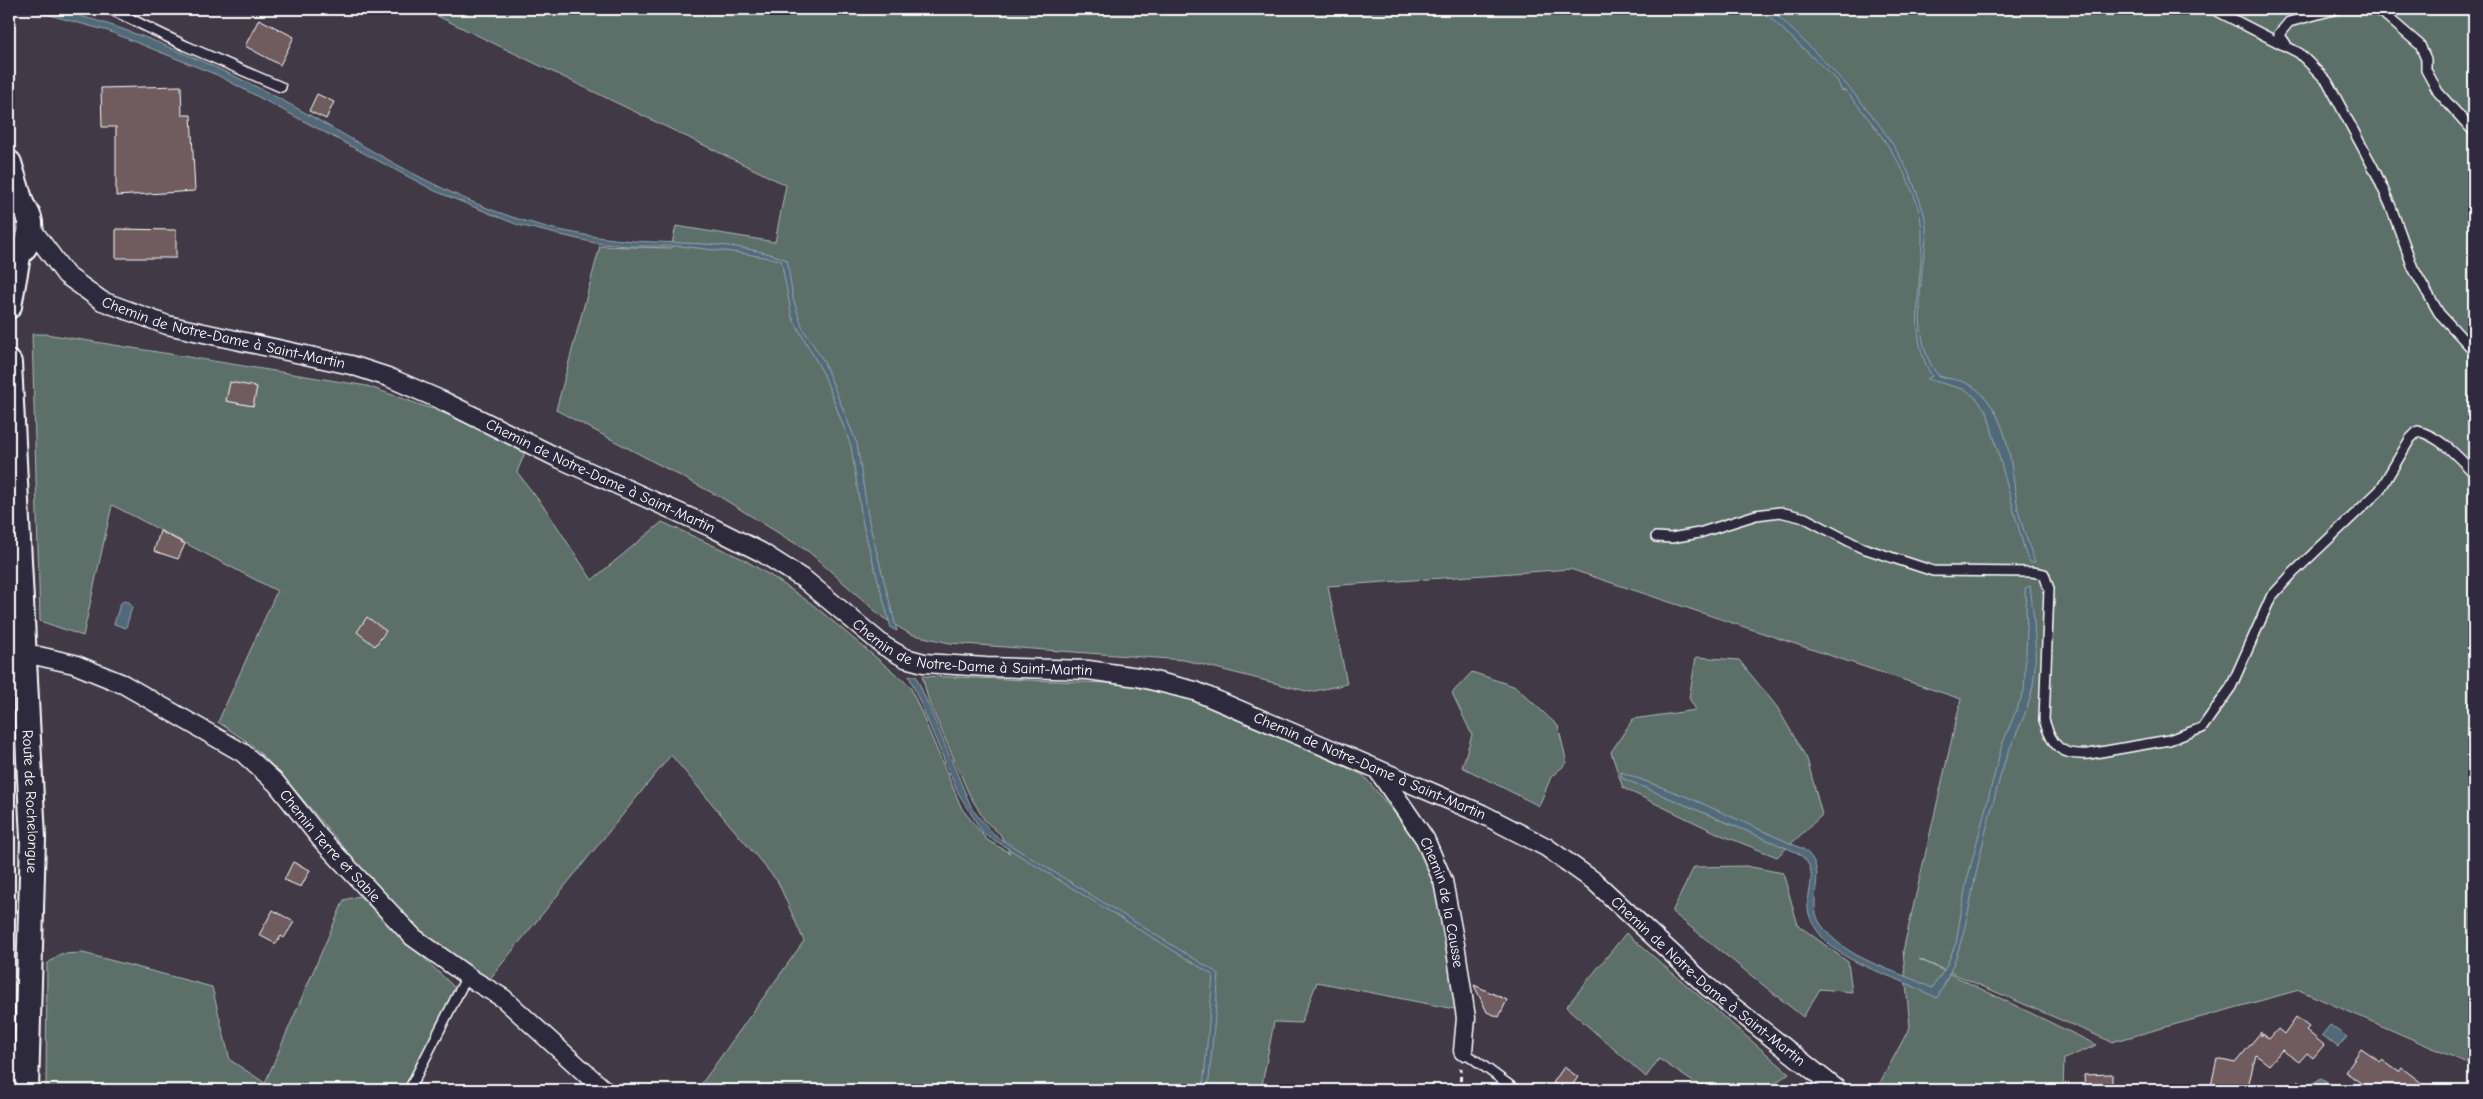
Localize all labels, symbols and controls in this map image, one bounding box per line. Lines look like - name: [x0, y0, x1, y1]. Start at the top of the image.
- street label: Chemin de Notre-Dame à Saint-Martin: [99, 293, 347, 372]
- street label: Chemin de Notre-Dame à Saint-Martin: [483, 415, 718, 537]
- street label: Chemin de Notre-Dame à Saint-Martin: [849, 615, 1094, 680]
- street label: Chemin de Notre-Dame à Saint-Martin: [1251, 708, 1489, 824]
- street label: Route de Rochelongue: [19, 729, 42, 874]
- street label: Chemin Terre et Sable: [276, 786, 385, 906]
- street label: Chemin de la Causse: [1416, 834, 1468, 969]
- street label: Chemin de Notre-Dame à Saint-Martin: [1607, 893, 1809, 1070]

